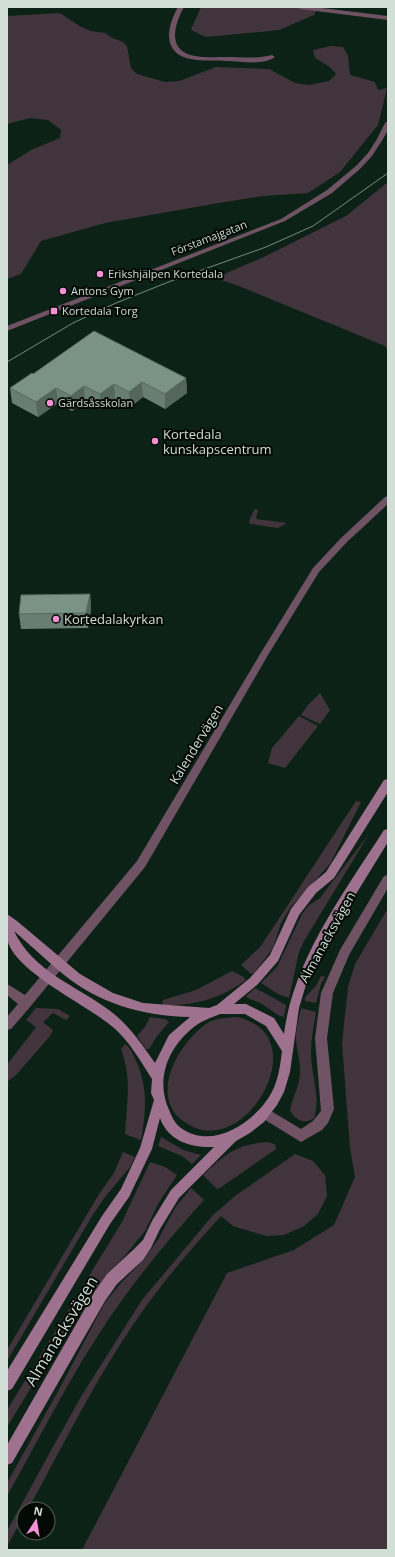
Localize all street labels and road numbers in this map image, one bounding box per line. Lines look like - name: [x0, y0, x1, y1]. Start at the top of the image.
- street label: Förstamajgatan: [169, 216, 249, 259]
- street label: Kalendervägen: [165, 701, 227, 787]
- street label: Almanacksvägen: [295, 888, 359, 986]
- street label: Almanacksvägen: [19, 1272, 103, 1390]

